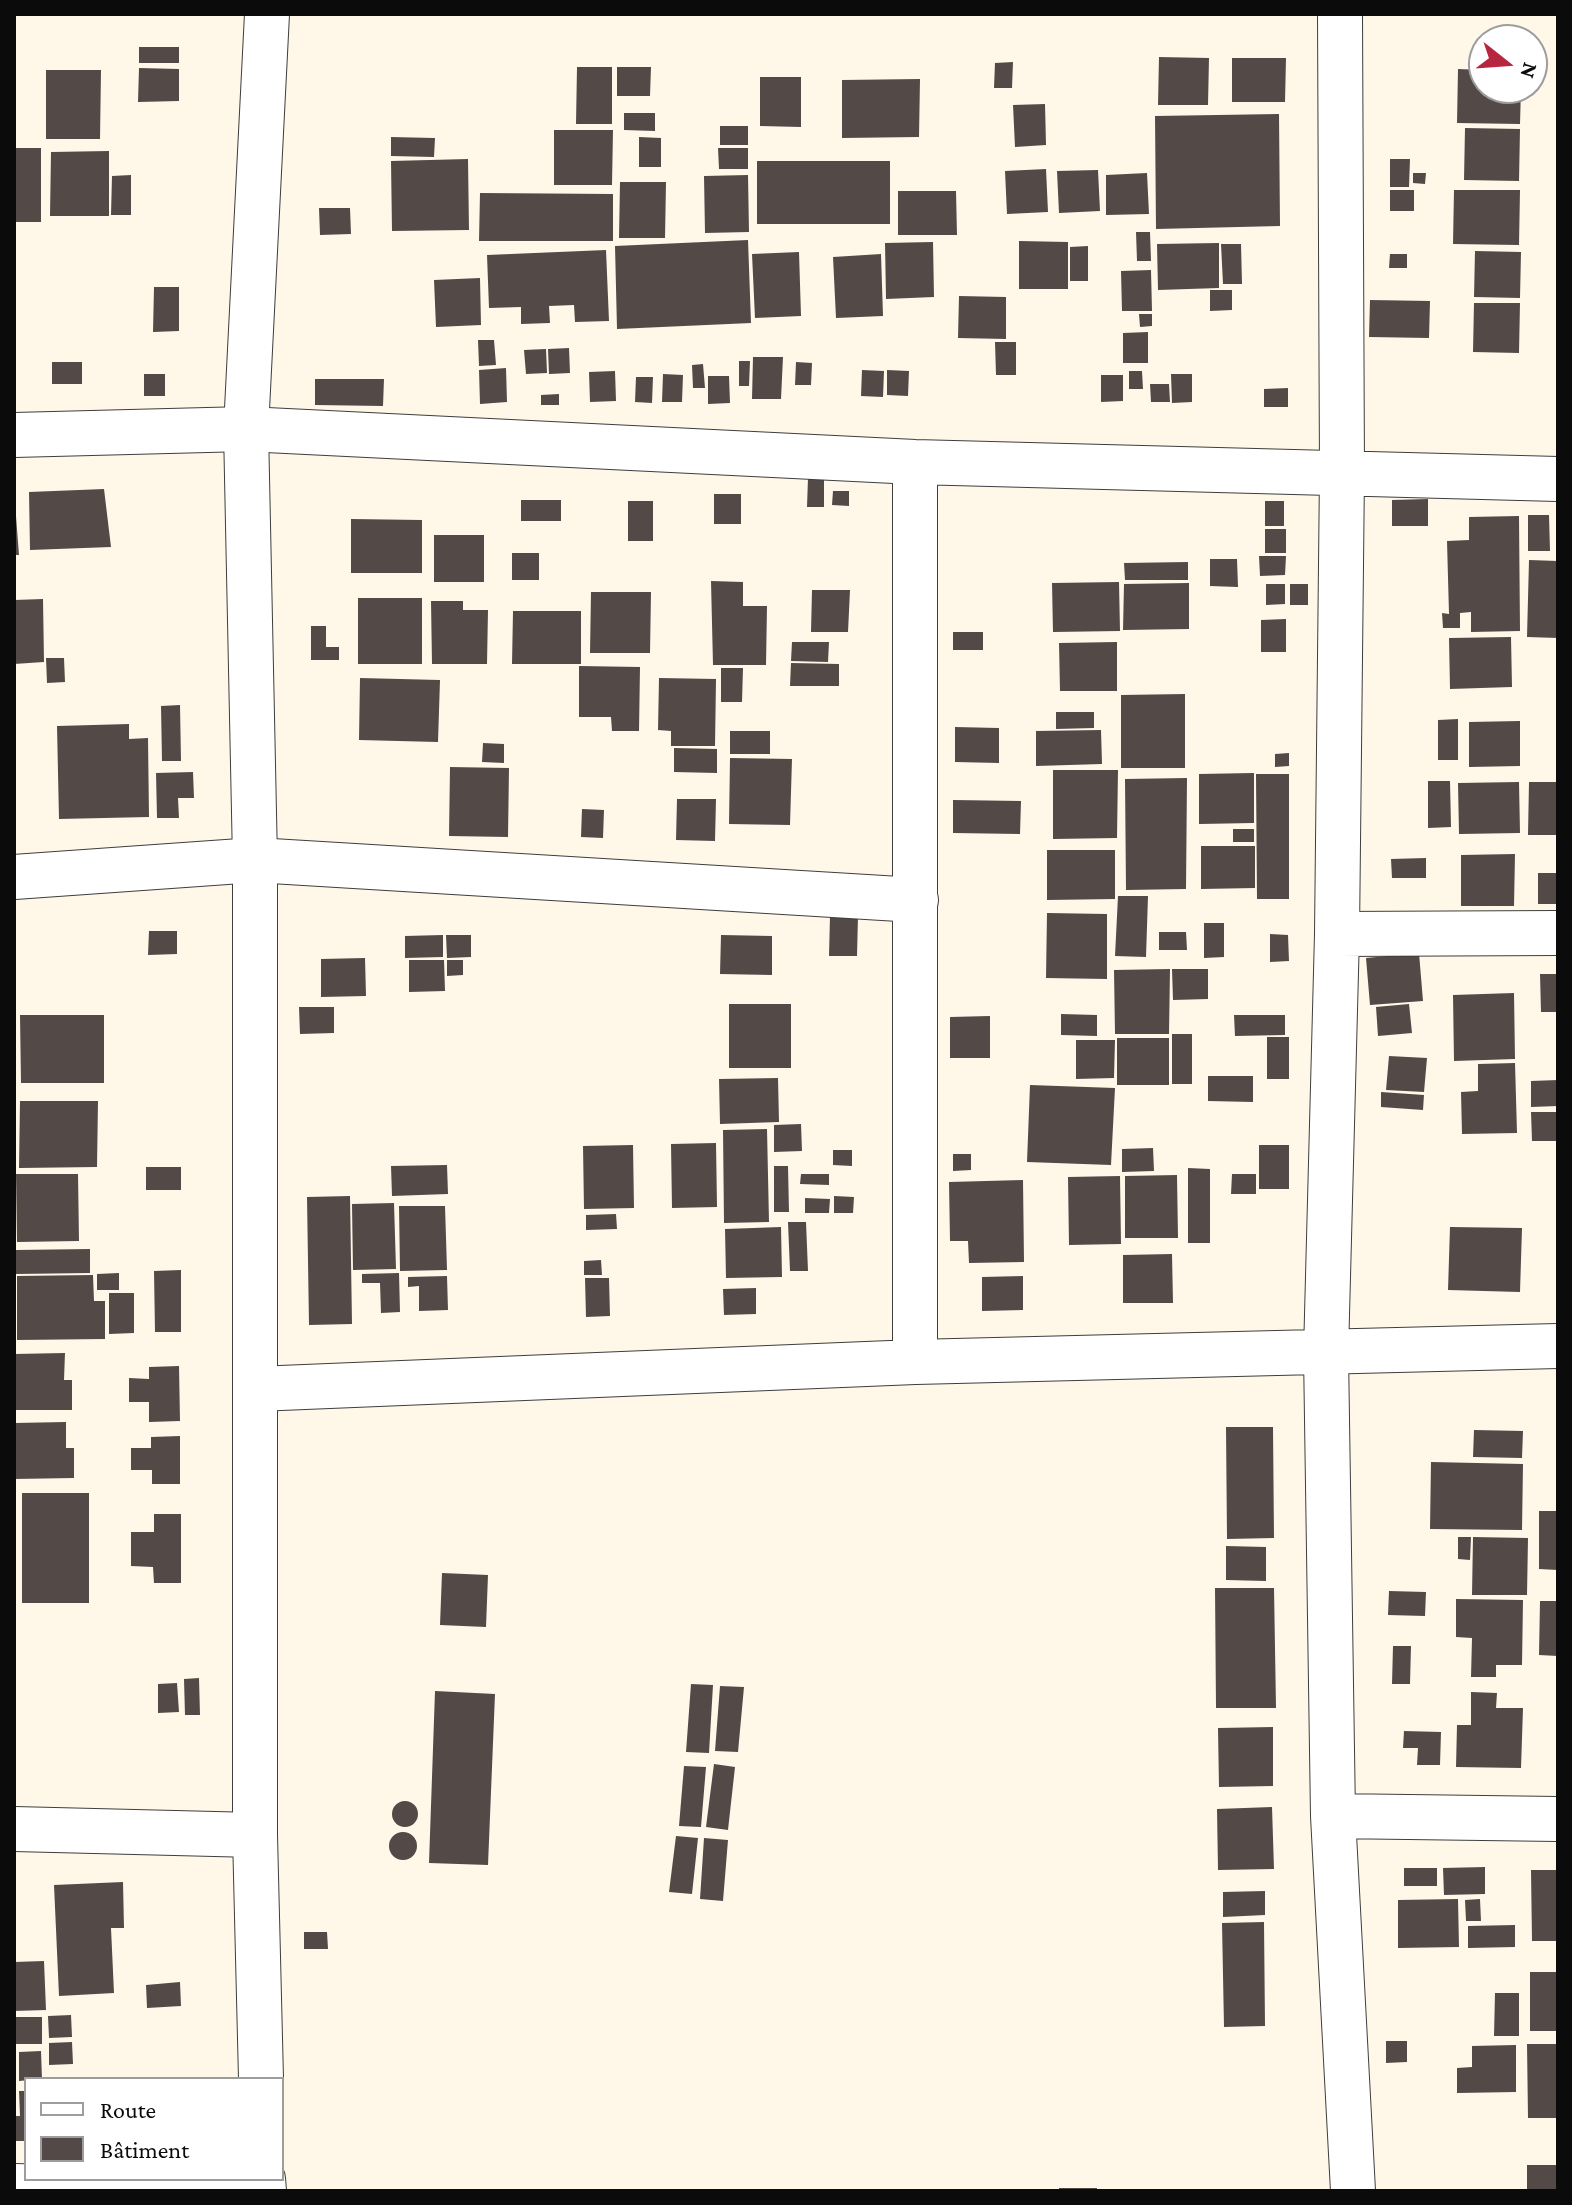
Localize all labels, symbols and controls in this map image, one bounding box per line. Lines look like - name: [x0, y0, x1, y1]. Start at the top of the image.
- north arrow: [1468, 24, 1548, 104]
- text: N: [1515, 60, 1544, 81]
- legend: [24, 2077, 284, 2181]
- text: Route: [100, 2096, 156, 2123]
- text: Bâtiment: [100, 2136, 189, 2163]

